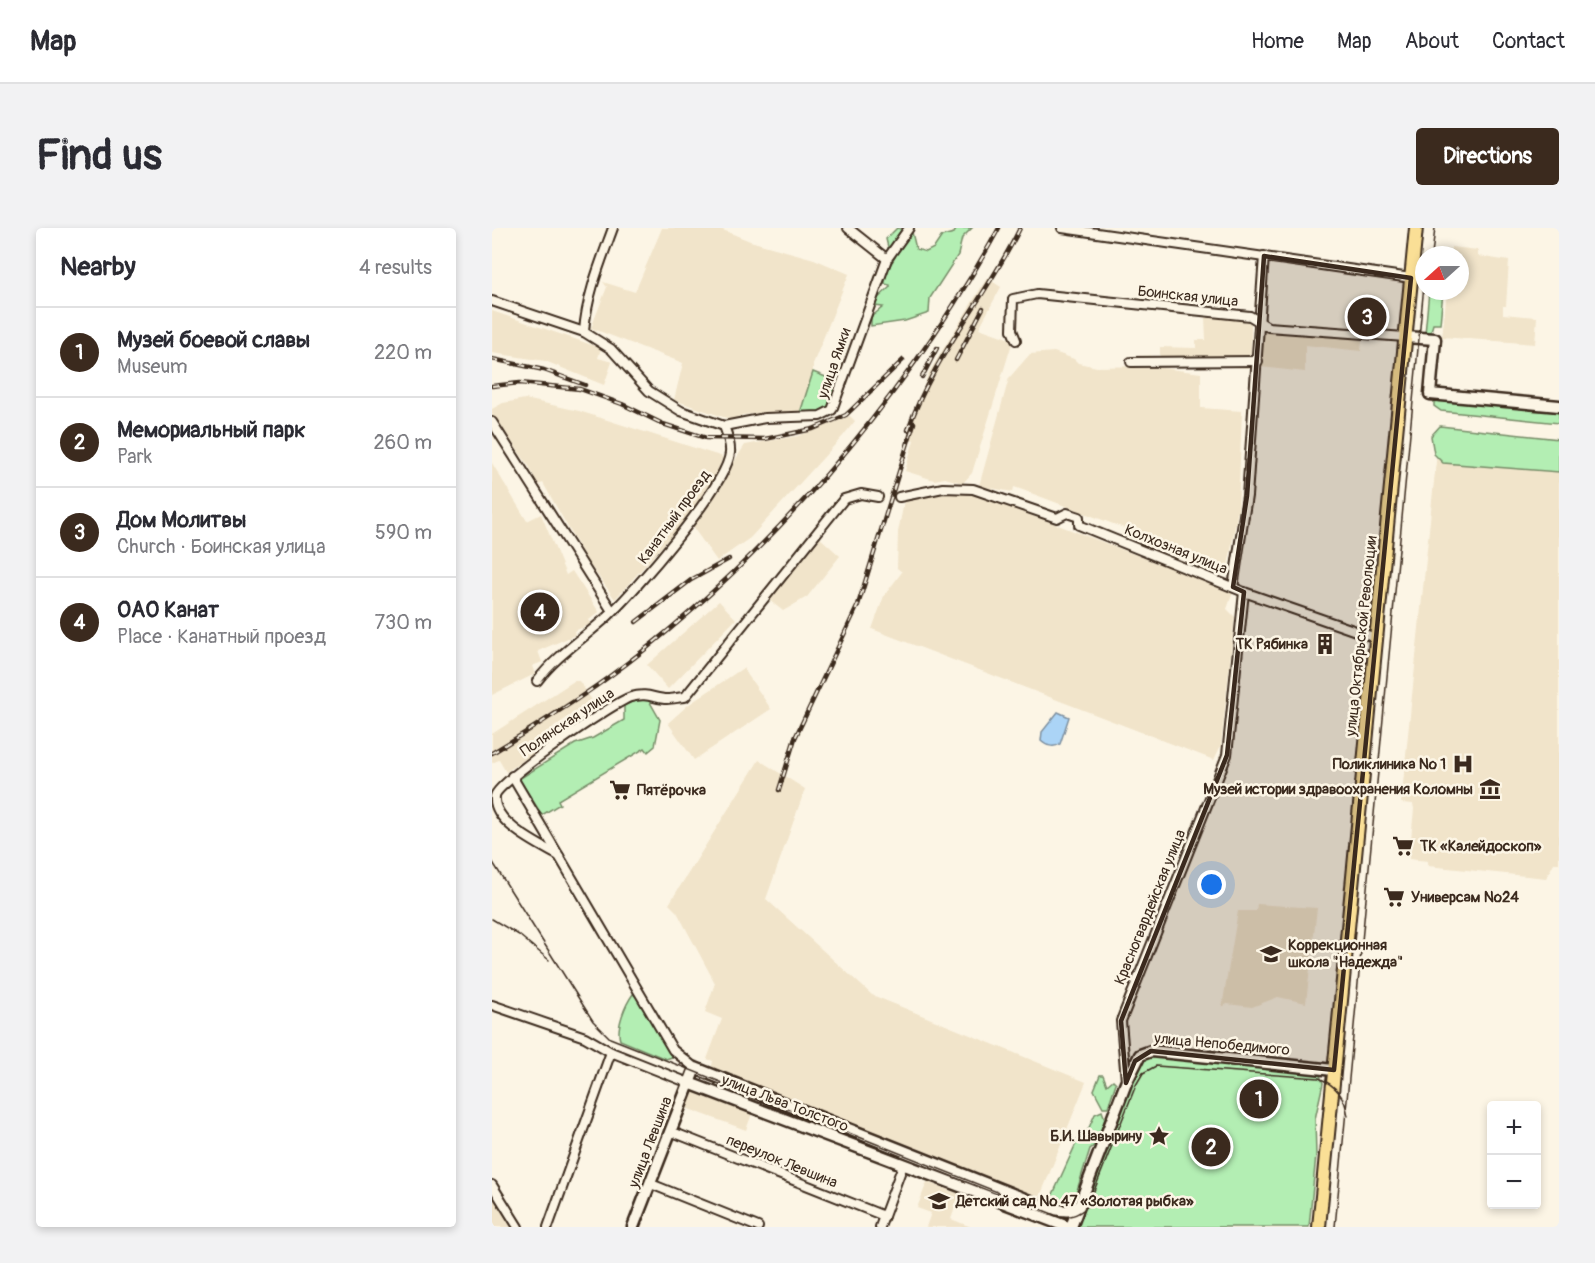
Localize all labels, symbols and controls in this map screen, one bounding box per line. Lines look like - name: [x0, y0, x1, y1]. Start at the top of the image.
- text: Map: [30, 24, 76, 59]
- text: Home: [1251, 28, 1304, 55]
- text: Map: [1337, 28, 1372, 55]
- text: About: [1405, 28, 1459, 55]
- text: Contact: [1492, 28, 1565, 55]
- button: Directions: [1416, 128, 1559, 185]
- text: Find us: [36, 130, 162, 182]
- north arrow: [1415, 246, 1469, 300]
- text: Nearby: [60, 251, 136, 283]
- text: 4 results: [359, 255, 432, 280]
- street label: Боинская улица: [1137, 282, 1239, 311]
- pin: 3: [1348, 294, 1386, 340]
- street label: улица Ямки: [813, 325, 856, 402]
- text: Музей боевой славы: [117, 326, 310, 354]
- text: 1: [76, 340, 83, 365]
- text: 220 m: [374, 340, 432, 365]
- text: Museum: [117, 354, 187, 379]
- text: Мемориальный парк: [117, 416, 306, 444]
- text: 2: [74, 430, 85, 455]
- text: 260 m: [373, 430, 432, 455]
- text: Park: [117, 444, 152, 469]
- street label: Канатный проезд: [634, 467, 715, 568]
- text: Дом Молитвы: [117, 506, 246, 534]
- text: 3: [74, 520, 85, 545]
- text: 590 m: [375, 520, 432, 545]
- street label: Колхозная улица: [1121, 520, 1230, 579]
- text: Church · Боинская улица: [117, 534, 326, 559]
- street label: улица Октябрьской Революции: [1341, 535, 1382, 738]
- pin: 4: [520, 590, 560, 634]
- text: ОАО Канат: [117, 596, 219, 624]
- text: 4: [74, 610, 85, 635]
- text: 730 m: [375, 610, 432, 635]
- text: Place · Канатный проезд: [117, 624, 326, 649]
- building icon: ТК Рябинка: [1313, 632, 1337, 656]
- place label: ТК Рябинка: [1235, 635, 1308, 654]
- street label: Полянская улица: [517, 684, 618, 761]
- hospital icon: Поликлиника № 1: [1451, 752, 1475, 776]
- place label: Поликлиника № 1: [1333, 755, 1446, 774]
- museum icon: Музей истории здравоохранения Коломны: [1478, 777, 1502, 801]
- supermarket icon: Пятёрочка: [608, 778, 632, 802]
- place label: Музей истории здравоохранения Коломны: [1203, 780, 1473, 799]
- place label: Пятёрочка: [637, 781, 706, 800]
- street label: Красногвардейская улица: [1111, 827, 1190, 988]
- supermarket icon: ТК «Калейдоскоп»: [1391, 834, 1415, 858]
- place label: ТК «Калейдоскоп»: [1419, 837, 1542, 856]
- your location: [1197, 870, 1226, 899]
- supermarket icon: Универсам №24: [1382, 885, 1406, 909]
- place label: Универсам №24: [1411, 888, 1519, 907]
- place label: Коррекционная школа "Надежда": [1288, 936, 1403, 972]
- school or university icon: Коррекционная школа "Надежда": [1259, 942, 1283, 966]
- street label: улица Непобедимого: [1152, 1029, 1291, 1060]
- street label: улица Льва Толстого: [718, 1070, 851, 1136]
- pin: 1: [1240, 1076, 1278, 1122]
- street label: улица Левшина: [624, 1094, 677, 1191]
- map controls: [1487, 1101, 1541, 1209]
- button: +: [1487, 1101, 1541, 1155]
- place icon: Б.И. Шавырину: [1147, 1124, 1171, 1148]
- pin: 2: [1192, 1124, 1230, 1170]
- place label: Б.И. Шавырину: [1050, 1127, 1143, 1146]
- street label: переулок Левшина: [723, 1130, 840, 1192]
- button: −: [1487, 1155, 1541, 1209]
- school or university icon: Детский сад № 47 «Золотая рыбка»: [927, 1189, 951, 1213]
- place label: Детский сад № 47 «Золотая рыбка»: [955, 1192, 1194, 1211]

